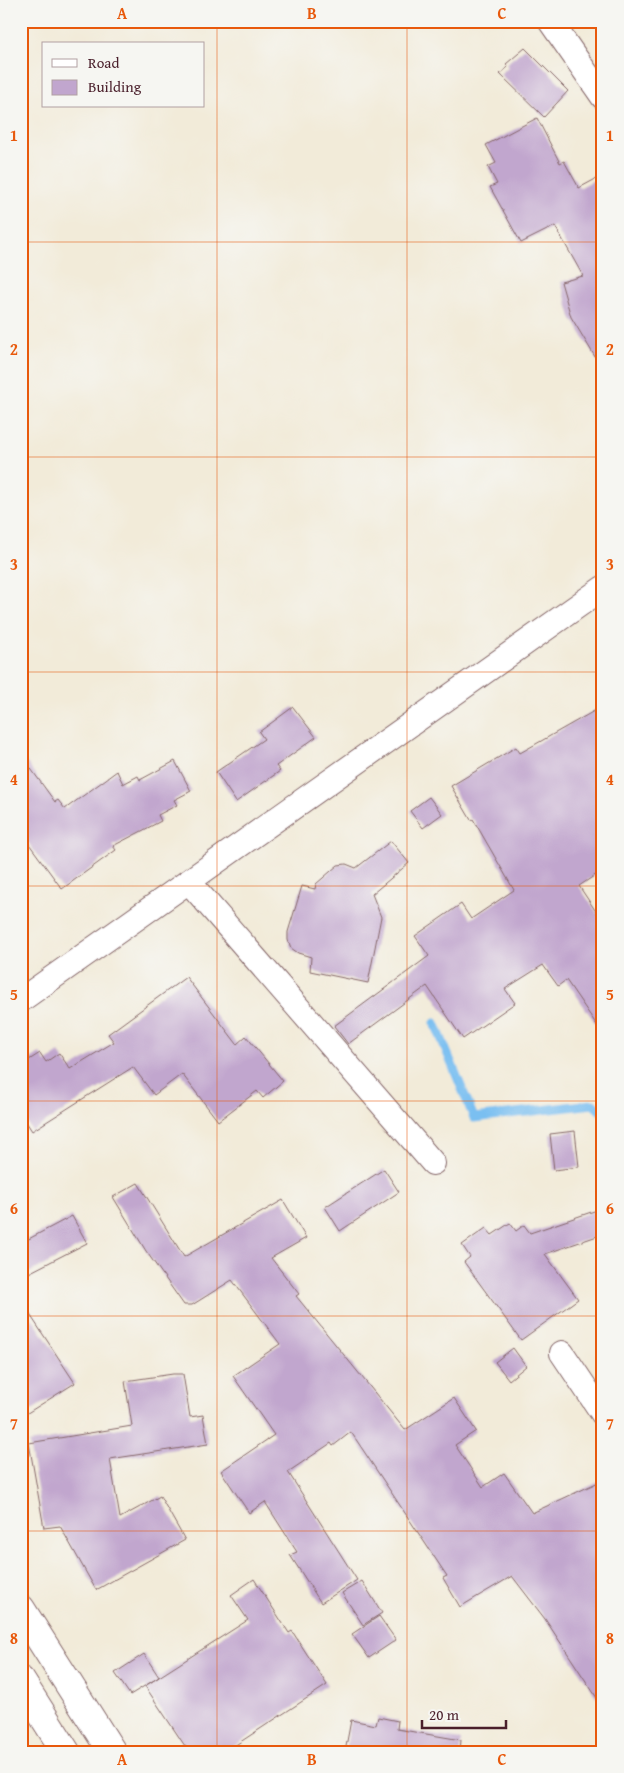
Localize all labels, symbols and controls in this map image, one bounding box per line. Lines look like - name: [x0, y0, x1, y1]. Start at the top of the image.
- text: A: [117, 1, 128, 25]
- text: B: [307, 1, 317, 25]
- text: C: [497, 1, 507, 25]
- legend: [42, 42, 205, 108]
- text: Road: [88, 52, 119, 73]
- text: Building: [88, 76, 142, 97]
- text: 1: [10, 123, 18, 147]
- text: 1: [606, 123, 614, 147]
- text: 2: [10, 337, 18, 361]
- text: 2: [606, 337, 614, 361]
- text: 3: [10, 552, 18, 576]
- text: 3: [606, 552, 614, 576]
- text: 4: [10, 767, 18, 791]
- text: 4: [606, 767, 614, 791]
- text: 5: [10, 982, 18, 1006]
- text: 5: [606, 982, 614, 1006]
- text: 6: [10, 1196, 18, 1220]
- text: 6: [606, 1196, 614, 1220]
- text: 7: [10, 1411, 18, 1435]
- text: 7: [606, 1411, 614, 1435]
- text: 8: [10, 1626, 18, 1650]
- text: 8: [606, 1626, 614, 1650]
- scale bar: [422, 1698, 505, 1730]
- text: 20 m: [429, 1704, 460, 1725]
- text: A: [117, 1747, 128, 1771]
- text: B: [307, 1747, 317, 1771]
- text: C: [497, 1747, 507, 1771]

